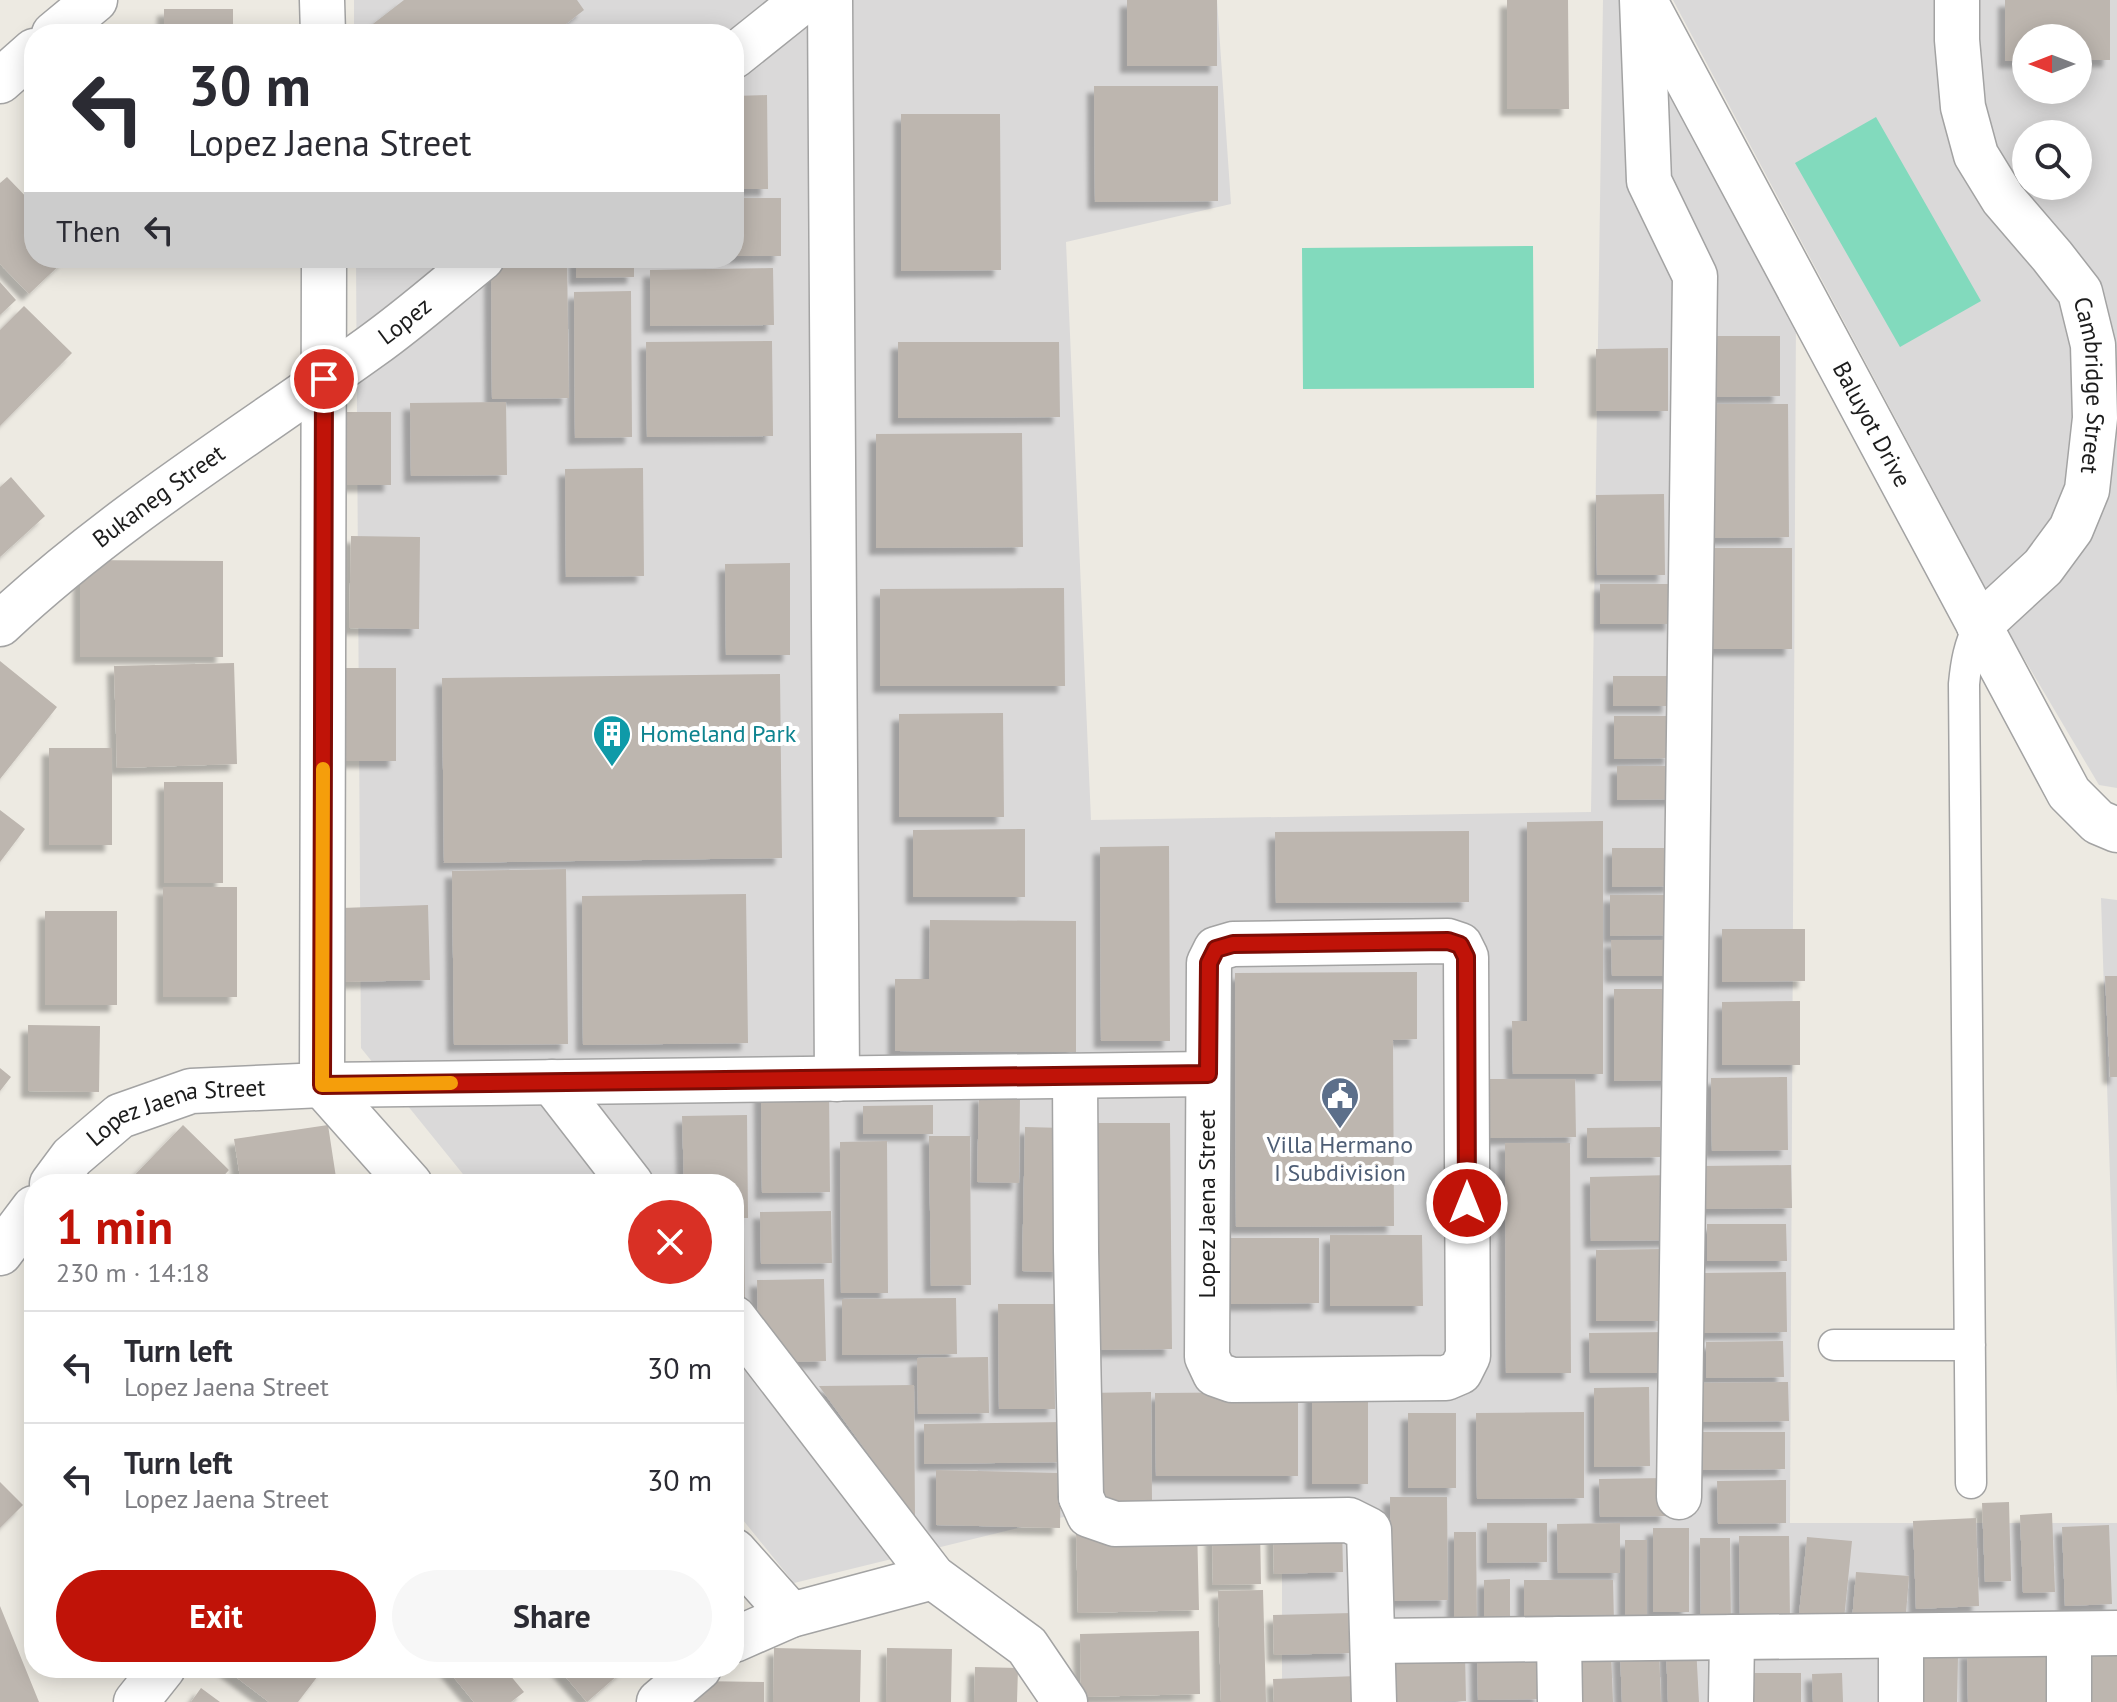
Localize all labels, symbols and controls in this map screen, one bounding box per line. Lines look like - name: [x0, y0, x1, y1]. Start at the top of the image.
- north arrow: [2012, 24, 2092, 104]
- map controls: [2012, 24, 2092, 200]
- text: 30 m: [188, 49, 311, 121]
- icon: left: [56, 56, 160, 160]
- text: Lopez Jaena Street: [188, 119, 472, 166]
- button: search: [2012, 120, 2092, 200]
- icon: left: [137, 208, 181, 252]
- text: Then: [56, 211, 121, 250]
- street label: Lopez: [372, 290, 438, 351]
- street label: Cambridge Street: [2067, 294, 2111, 475]
- pin: [290, 345, 358, 413]
- street label: Baluyot Drive: [1826, 356, 1918, 492]
- icon: arrive: [302, 357, 346, 401]
- street label: Bukaneg Street: [86, 437, 231, 554]
- building icon: Homeland Park: [591, 713, 633, 768]
- place label: Homeland Park: [640, 718, 797, 749]
- street label: Lopez Jaena Street: [80, 1072, 266, 1153]
- public building icon: Villa Hermano I Subdivision: [1319, 1075, 1361, 1130]
- street label: Lopez Jaena Street: [1191, 1110, 1222, 1299]
- place label: Villa Hermano I Subdivision: [1266, 1129, 1413, 1188]
- position arrow: [1425, 1161, 1509, 1245]
- text: 1 min: [56, 1195, 173, 1257]
- button: close: [628, 1200, 712, 1284]
- text: 230 m · 14:18: [56, 1256, 210, 1289]
- text: Turn left: [124, 1331, 232, 1370]
- icon: left: [56, 1345, 100, 1389]
- text: 30 m: [647, 1348, 712, 1387]
- text: Lopez Jaena Street: [124, 1370, 329, 1403]
- text: Turn left: [124, 1443, 232, 1482]
- icon: left: [56, 1457, 100, 1501]
- text: 30 m: [647, 1460, 712, 1499]
- text: Lopez Jaena Street: [124, 1482, 329, 1515]
- button: Exit: [56, 1570, 376, 1662]
- button: Share: [392, 1570, 712, 1662]

